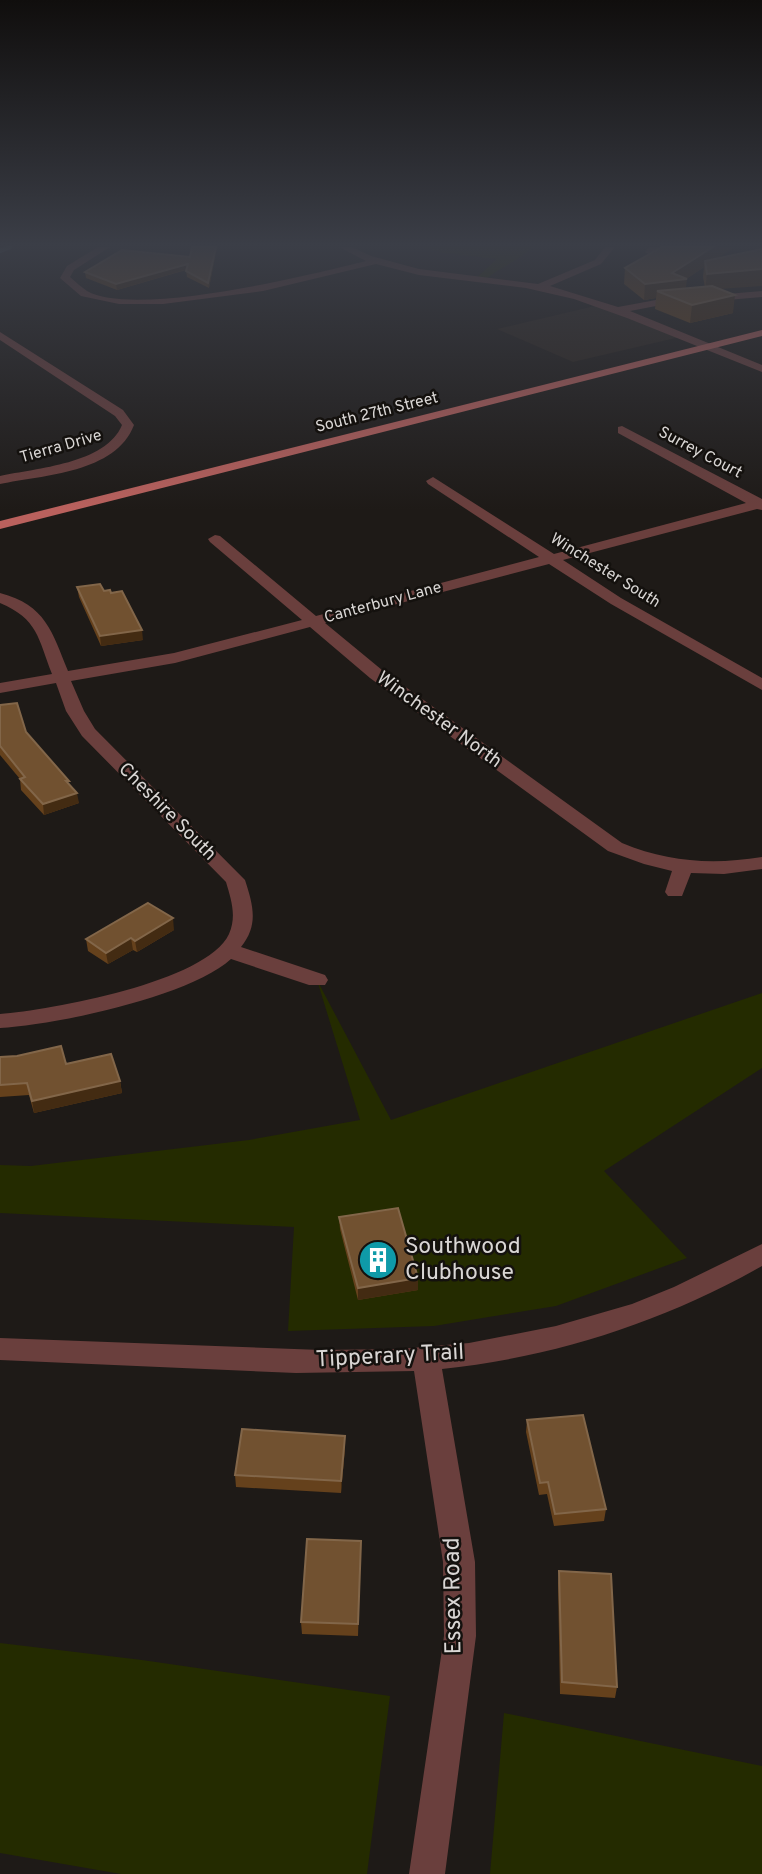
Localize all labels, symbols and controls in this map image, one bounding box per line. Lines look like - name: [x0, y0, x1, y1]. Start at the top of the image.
- street label: South 27th Street: [314, 388, 440, 438]
- street label: Surrey Court: [655, 423, 745, 483]
- street label: Tierra Drive: [18, 426, 104, 468]
- street label: Winchester South: [546, 529, 664, 613]
- street label: Canterbury Lane: [322, 578, 444, 628]
- street label: Winchester North: [371, 666, 507, 774]
- street label: Cheshire South: [113, 758, 221, 866]
- place label: Southwood Clubhouse: [405, 1233, 521, 1288]
- building icon: Southwood Clubhouse: [357, 1239, 399, 1281]
- street label: Tipperary Trail: [315, 1339, 465, 1375]
- street label: Essex Road: [438, 1537, 470, 1655]

